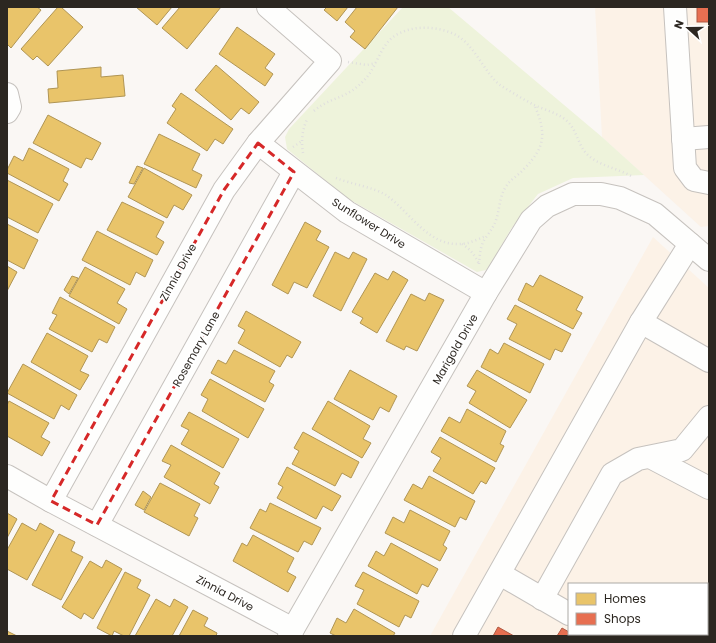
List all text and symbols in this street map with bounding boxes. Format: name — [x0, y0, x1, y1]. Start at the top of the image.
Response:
north arrow — [668, 8, 708, 48]
text: N — [670, 18, 688, 31]
street label: Sunflower Drive — [329, 194, 409, 252]
street label: Zinnia Drive — [156, 240, 200, 304]
street label: Rosemary Lane — [169, 308, 224, 390]
street label: Marigold Drive — [428, 311, 482, 387]
street label: Zinnia Drive — [193, 571, 257, 615]
legend — [568, 583, 708, 635]
text: Homes — [604, 590, 646, 607]
text: Shops — [604, 610, 641, 627]

